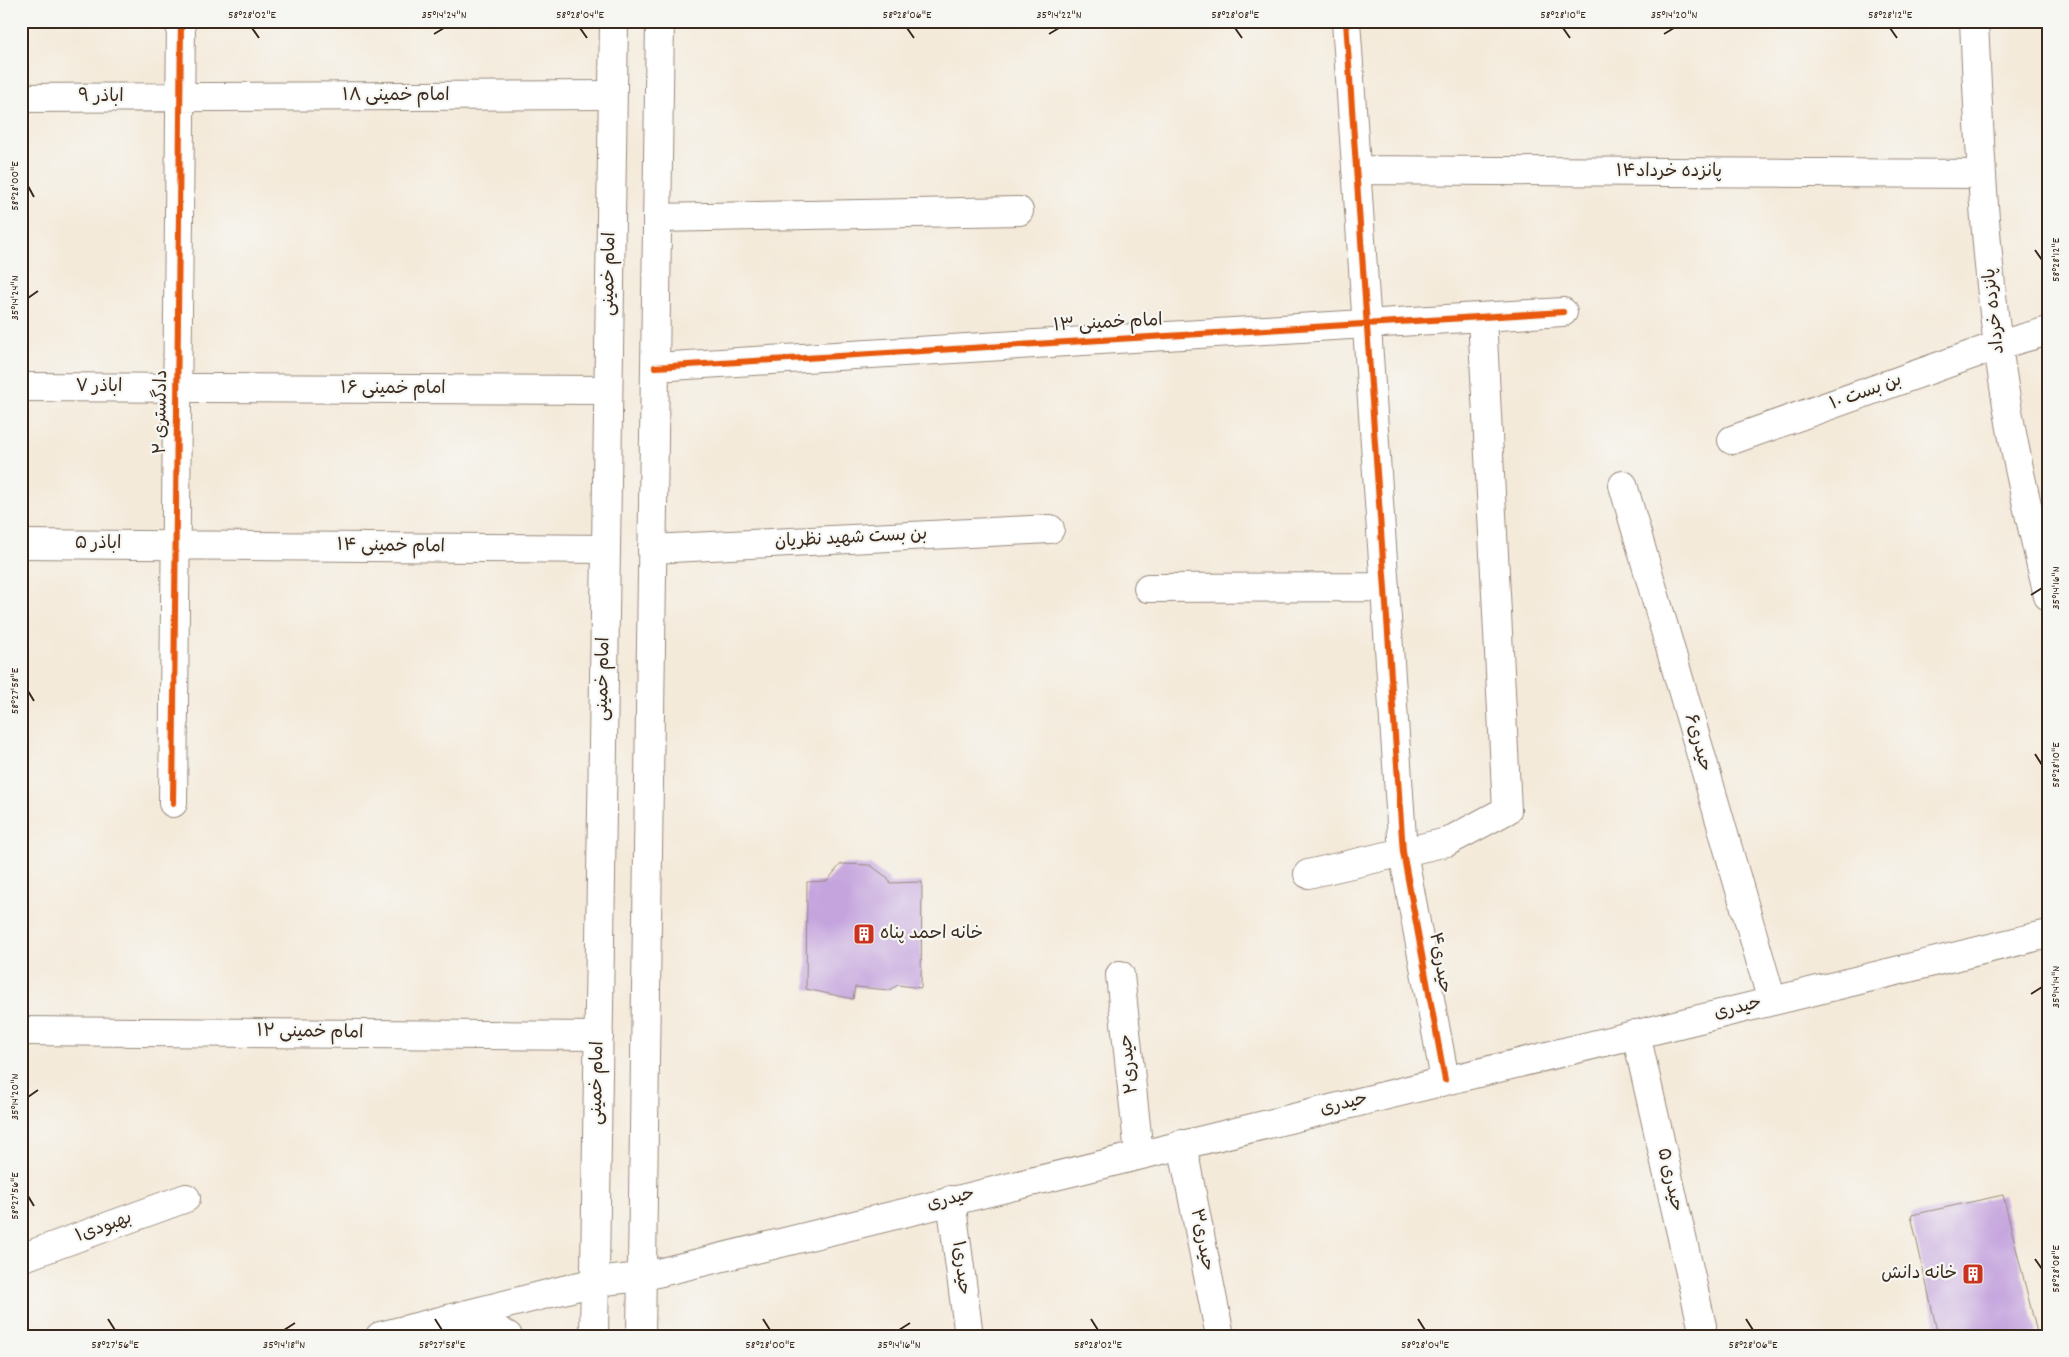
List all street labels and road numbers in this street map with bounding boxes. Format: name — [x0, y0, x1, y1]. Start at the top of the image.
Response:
street label: امام خمینی ۱۸ — [342, 84, 450, 109]
street label: اباذر ۹ — [78, 85, 124, 110]
street label: پانزده خرداد۱۴ — [1616, 160, 1722, 185]
street label: امام خمینی — [597, 232, 623, 316]
street label: پانزده خرداد — [1978, 267, 2012, 355]
street label: امام خمینی ۱۳ — [1053, 309, 1163, 339]
street label: بن بست ۱۰ — [1827, 368, 1905, 418]
street label: دادگستری ۲ — [149, 369, 175, 455]
street label: اباذر ۷ — [76, 375, 122, 400]
street label: امام خمینی ۱۶ — [340, 377, 446, 402]
street label: بن بست شهید نظریان — [774, 523, 928, 555]
street label: اباذر ۵ — [75, 532, 121, 557]
street label: امام خمینی ۱۴ — [337, 534, 445, 560]
street label: امام خمینی — [591, 637, 617, 721]
street label: حیدری۶ — [1677, 711, 1717, 775]
street label: حیدری۴ — [1421, 931, 1457, 995]
street label: حیدری — [1712, 991, 1764, 1027]
street label: امام خمینی ۱۲ — [256, 1020, 364, 1046]
street label: حیدری۲ — [1114, 1033, 1146, 1095]
street label: امام خمینی — [585, 1041, 611, 1125]
street label: حیدری — [1318, 1087, 1370, 1123]
street label: حیدری ۵ — [1650, 1146, 1688, 1214]
street label: حیدری — [925, 1182, 977, 1218]
street label: بهبودی۱ — [72, 1206, 136, 1250]
street label: حیدری۳ — [1183, 1207, 1219, 1273]
street label: حیدری۱ — [944, 1239, 976, 1297]

